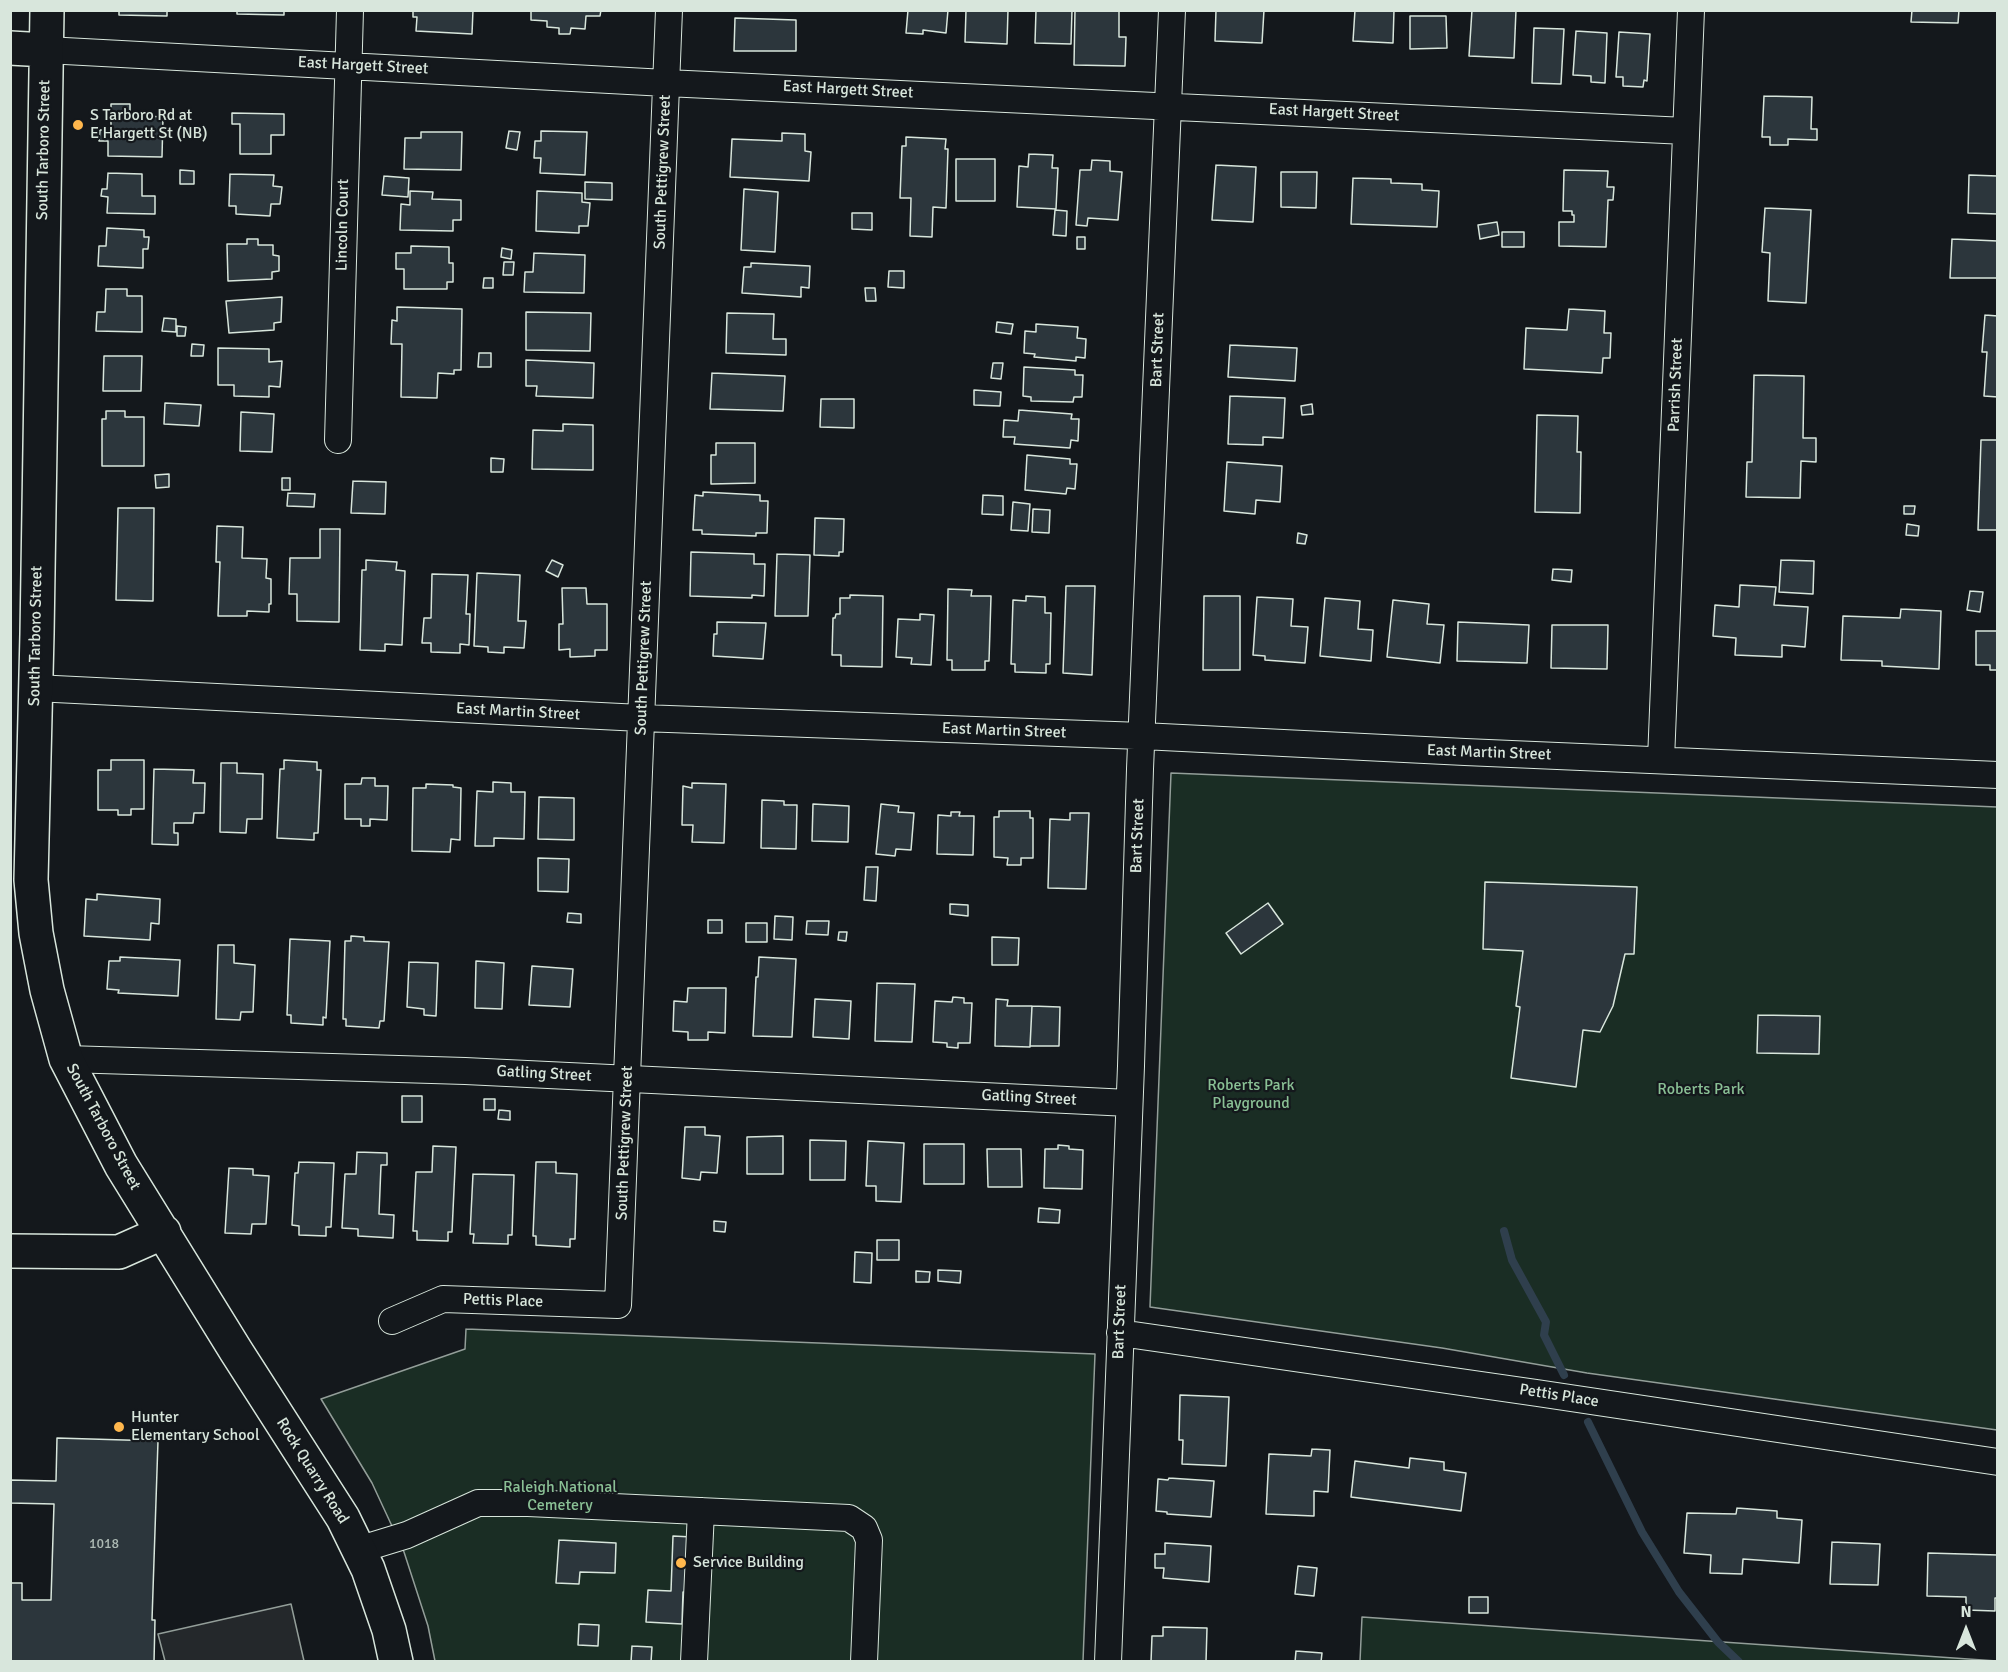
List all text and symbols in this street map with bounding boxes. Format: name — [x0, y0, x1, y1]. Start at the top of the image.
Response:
street label: East Hargett Street — [297, 53, 429, 79]
street label: East Hargett Street — [782, 77, 914, 103]
street label: South Tarboro Street — [33, 80, 55, 220]
street label: South Pettigrew Street — [651, 94, 675, 250]
street label: East Hargett Street — [1268, 100, 1400, 126]
place label: S Tarboro Rd at E Hargett St (NB) — [90, 106, 208, 144]
marker: S Tarboro Rd at E Hargett St (NB) — [71, 118, 85, 132]
street label: Lincoln Court — [333, 179, 353, 271]
street label: Bart Street — [1147, 312, 1169, 388]
street label: Parrish Street — [1665, 338, 1687, 432]
street label: South Tarboro Street — [25, 566, 47, 706]
street label: South Pettigrew Street — [632, 580, 656, 736]
street label: East Martin Street — [455, 699, 581, 725]
street label: East Martin Street — [941, 719, 1067, 743]
street label: East Martin Street — [1426, 741, 1552, 765]
street label: Bart Street — [1127, 798, 1149, 874]
street label: South Tarboro Street — [62, 1061, 144, 1193]
street label: Gatling Street — [496, 1062, 592, 1086]
street label: South Pettigrew Street — [613, 1065, 637, 1221]
park label: Roberts Park Playground — [1207, 1076, 1295, 1114]
park label: Roberts Park — [1657, 1080, 1745, 1100]
street label: Gatling Street — [981, 1086, 1077, 1110]
street label: Bart Street — [1109, 1284, 1131, 1360]
street label: Pettis Place — [463, 1290, 543, 1312]
street label: Pettis Place — [1518, 1380, 1600, 1412]
place label: Hunter Elementary School — [131, 1408, 260, 1446]
street label: Rock Quarry Road — [272, 1414, 352, 1528]
marker: Hunter Elementary School — [112, 1420, 126, 1434]
park label: Raleigh National Cemetery — [503, 1478, 617, 1516]
house number: 1018 — [89, 1536, 119, 1552]
place label: Service Building — [693, 1553, 804, 1573]
marker: Service Building — [674, 1556, 688, 1570]
north arrow — [1936, 1600, 1996, 1660]
text: N — [1960, 1602, 1972, 1622]

